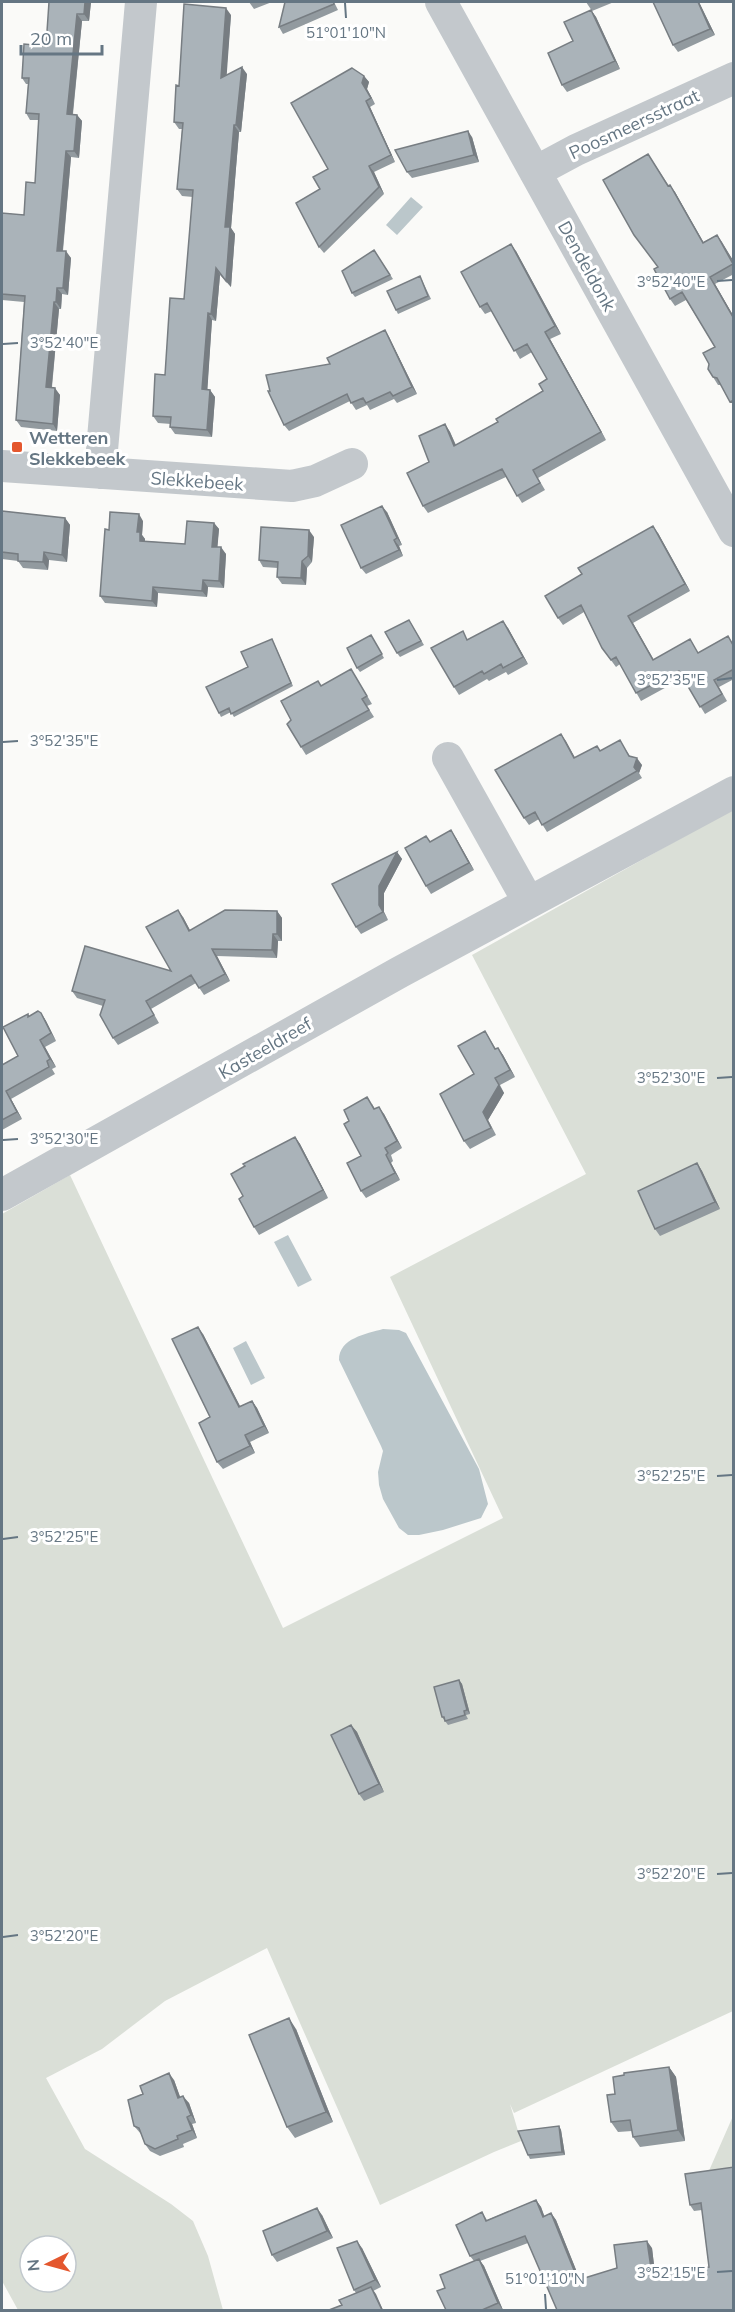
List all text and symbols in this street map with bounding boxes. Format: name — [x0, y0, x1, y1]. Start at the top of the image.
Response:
scale bar — [21, 18, 102, 56]
text: 51°01'10"N — [306, 23, 386, 42]
text: 20 m — [30, 27, 72, 50]
street label: Poosmeersstraat — [565, 84, 703, 164]
street label: Dendeldonk — [553, 217, 622, 316]
text: 3°52'40"E — [637, 272, 705, 291]
text: 3°52'40"E — [30, 333, 98, 352]
place label: Wetteren Slekkebeek — [29, 426, 127, 470]
marker: Wetteren Slekkebeek — [10, 440, 24, 454]
street label: Slekkebeek — [150, 466, 245, 496]
text: 3°52'35"E — [637, 670, 705, 689]
text: 3°52'35"E — [30, 731, 98, 750]
street label: Kasteeldreef — [214, 1012, 317, 1084]
text: 3°52'30"E — [637, 1068, 705, 1087]
text: 3°52'30"E — [30, 1129, 98, 1148]
text: 3°52'25"E — [637, 1466, 705, 1485]
text: 3°52'25"E — [30, 1527, 98, 1546]
text: 3°52'20"E — [637, 1864, 705, 1883]
text: 3°52'20"E — [30, 1926, 98, 1945]
north arrow — [18, 2234, 78, 2294]
text: N — [23, 2258, 44, 2272]
text: 3°52'15"E — [637, 2263, 705, 2282]
text: 51°01'10"N — [505, 2269, 585, 2288]

